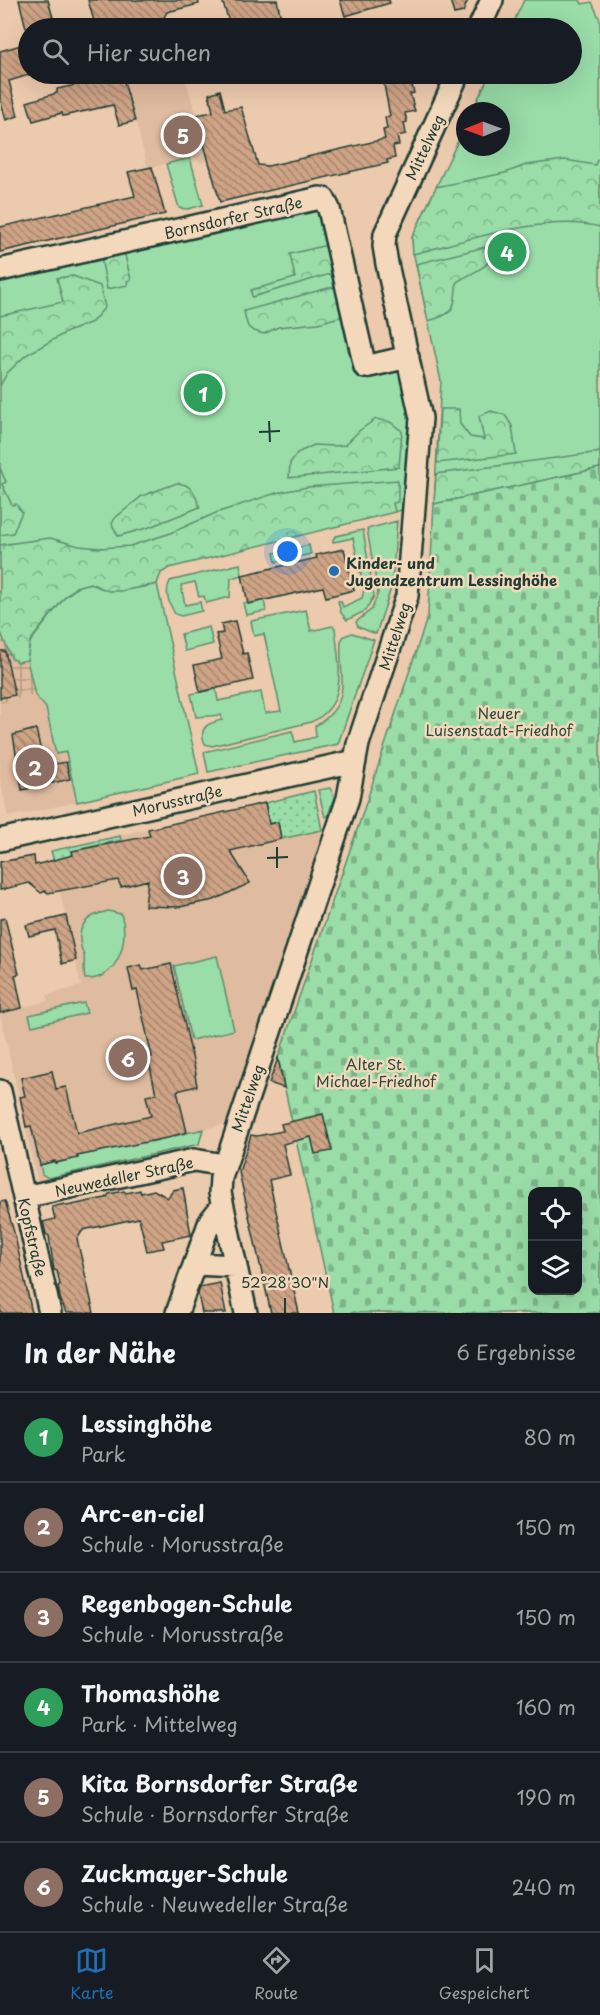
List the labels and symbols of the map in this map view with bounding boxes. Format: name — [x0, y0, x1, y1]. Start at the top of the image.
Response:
north arrow — [456, 102, 510, 156]
street label: Mittelweg — [399, 110, 449, 184]
pin: 5 — [164, 112, 202, 158]
street label: Bornsdorfer Straße — [162, 190, 304, 244]
pin: 4 — [488, 230, 526, 274]
pin: 1 — [184, 370, 222, 416]
your location — [273, 537, 302, 566]
place label: Kinder- und Jugendzentrum Lessinghöhe — [346, 551, 557, 591]
marker: Kinder- und Jugendzentrum Lessinghöhe — [327, 564, 341, 578]
street label: Mittelweg — [372, 599, 416, 673]
park label: Neuer Luisenstadt-Friedhof — [425, 701, 574, 741]
pin: 2 — [15, 744, 54, 789]
street label: Morusstraße — [130, 778, 224, 822]
pin: 3 — [164, 854, 202, 898]
pin: 6 — [108, 1036, 148, 1080]
park label: Alter St. Michael-Friedhof — [316, 1052, 437, 1092]
street label: Mittelweg — [225, 1061, 269, 1135]
street label: Neuwedeller Straße — [53, 1150, 195, 1202]
street label: Kopfstraße — [13, 1195, 53, 1279]
text: 52°28'30"N — [241, 1270, 329, 1293]

